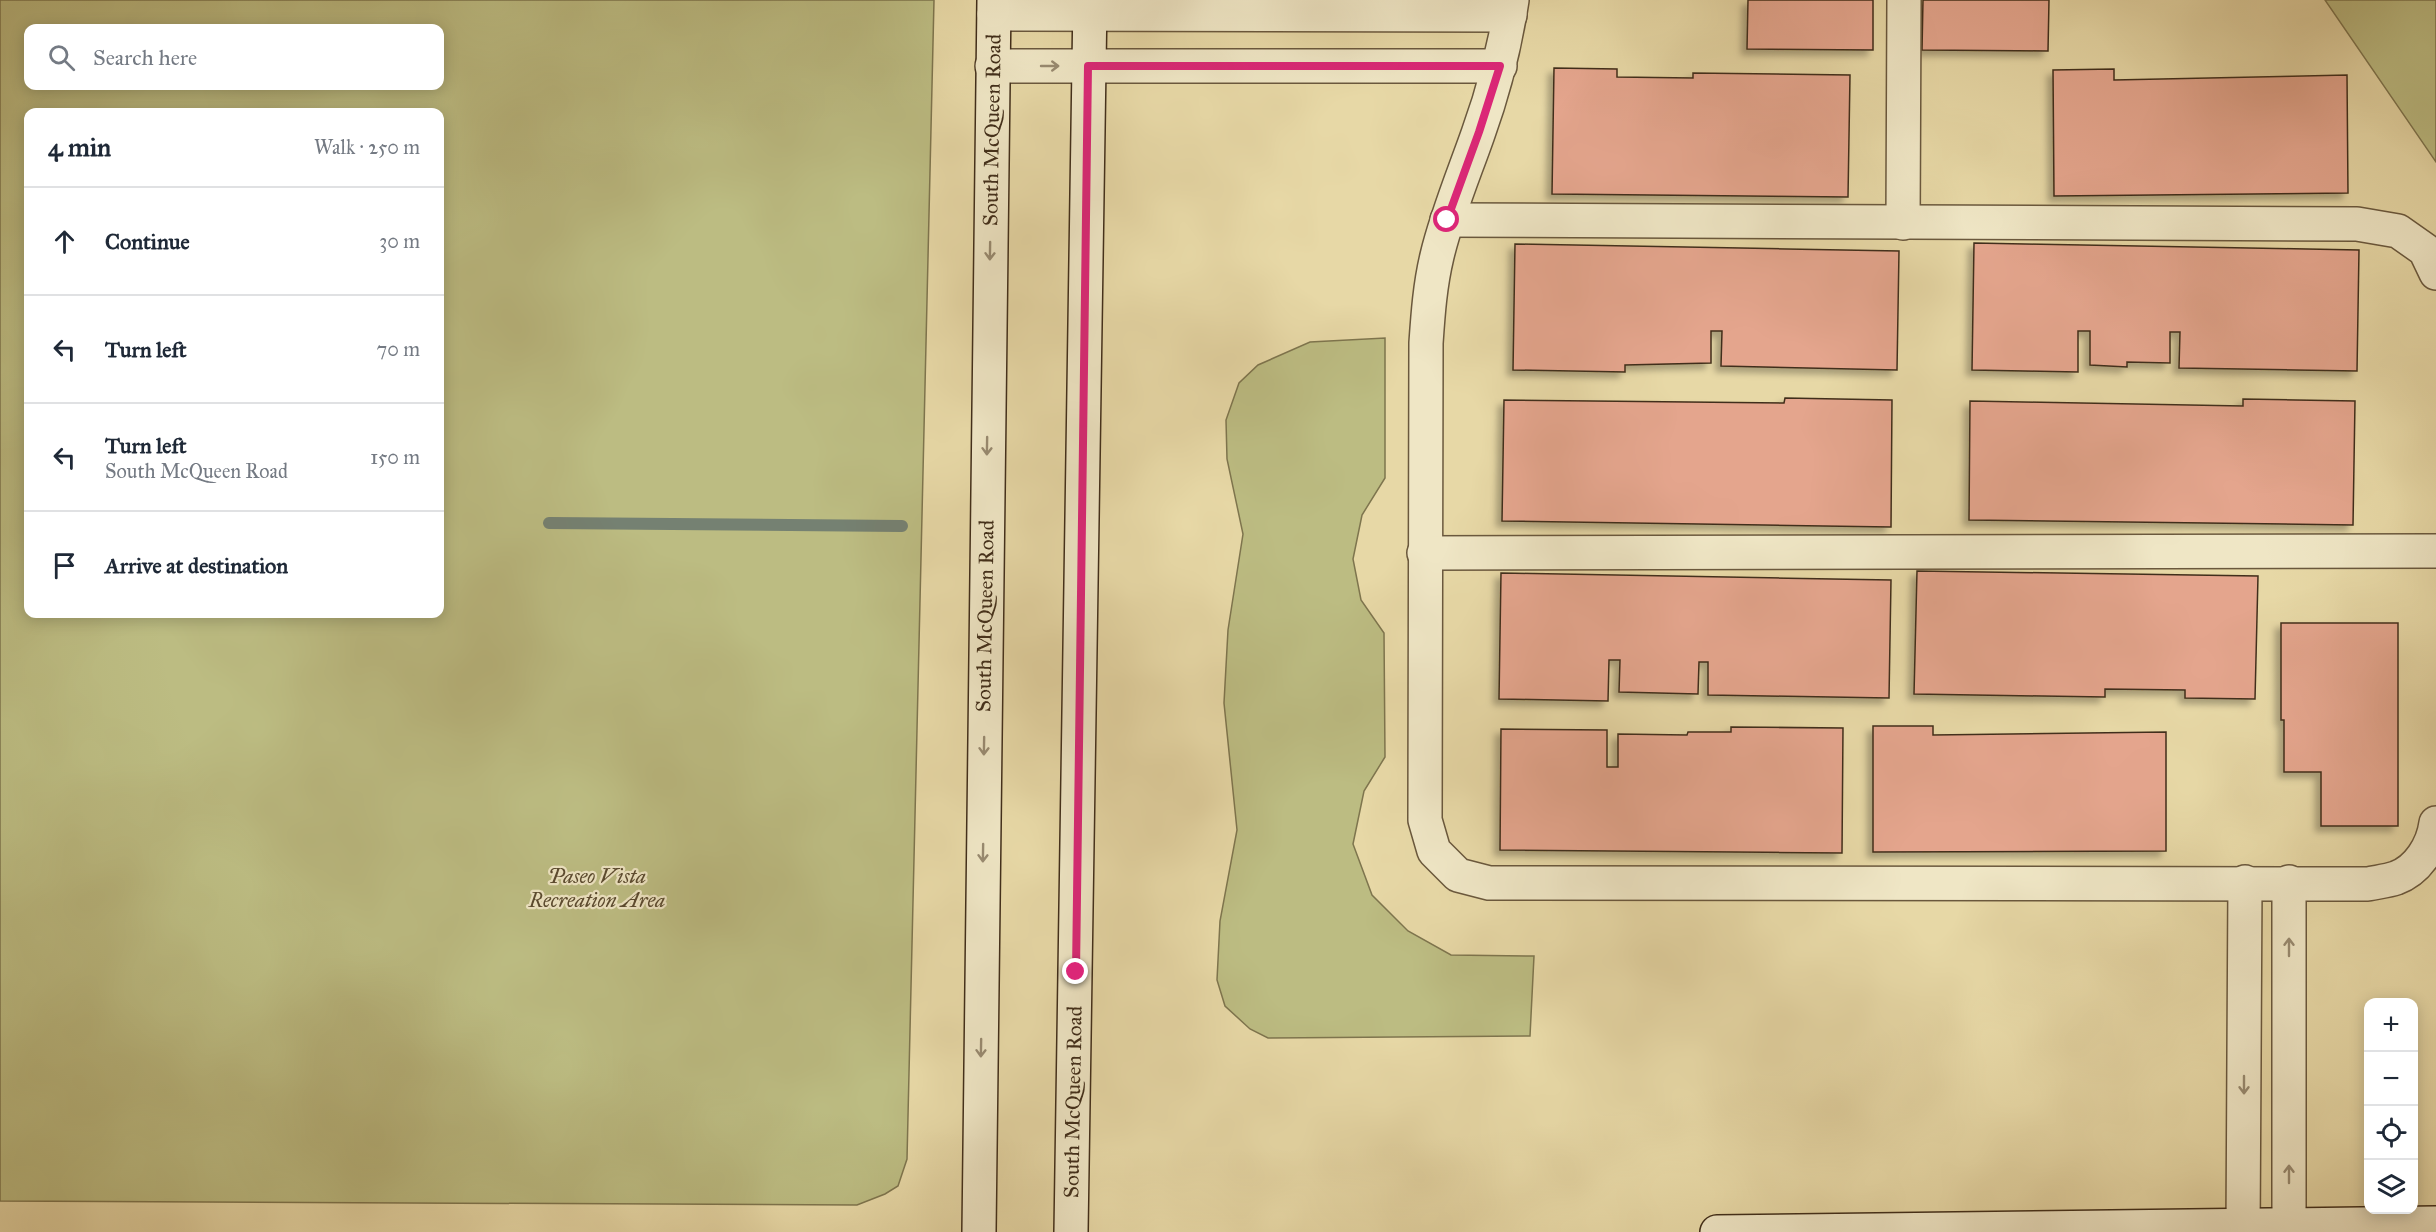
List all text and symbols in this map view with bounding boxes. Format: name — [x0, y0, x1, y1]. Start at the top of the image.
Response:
search box — [24, 24, 444, 90]
street label: South McQueen Road — [977, 33, 1007, 226]
icon: search — [45, 41, 78, 74]
text: Search here — [93, 44, 197, 71]
one-way arrow — [1040, 60, 1060, 72]
text: 4 min — [48, 131, 111, 163]
text: Walk · 250 m — [314, 135, 420, 159]
route start — [1433, 206, 1459, 232]
icon: ahead — [48, 225, 81, 258]
text: Continue — [105, 228, 190, 255]
text: 30 m — [379, 229, 420, 253]
one-way arrow — [984, 240, 996, 260]
icon: left — [48, 333, 81, 366]
text: Turn left — [105, 336, 187, 363]
text: 70 m — [377, 337, 420, 361]
text: Turn left — [105, 432, 187, 459]
one-way arrow — [981, 435, 993, 455]
icon: left — [48, 441, 81, 474]
text: 150 m — [370, 445, 420, 469]
text: South McQueen Road — [105, 459, 288, 483]
street label: South McQueen Road — [970, 519, 1000, 712]
icon: arrive — [48, 549, 81, 582]
text: Arrive at destination — [105, 552, 288, 579]
one-way arrow — [978, 735, 990, 755]
one-way arrow — [977, 843, 988, 863]
park label: Paseo Vista Recreation Area — [528, 863, 665, 913]
one-way arrow — [2283, 937, 2295, 957]
route end — [1062, 958, 1088, 984]
map controls — [2364, 998, 2418, 1214]
button: + — [2364, 998, 2418, 1052]
street label: South McQueen Road — [1058, 1005, 1088, 1198]
one-way arrow — [975, 1038, 987, 1058]
button: − — [2364, 1052, 2418, 1106]
one-way arrow — [2238, 1074, 2250, 1094]
button: locate — [2364, 1106, 2418, 1160]
button: layers — [2364, 1160, 2418, 1214]
one-way arrow — [2283, 1164, 2295, 1184]

